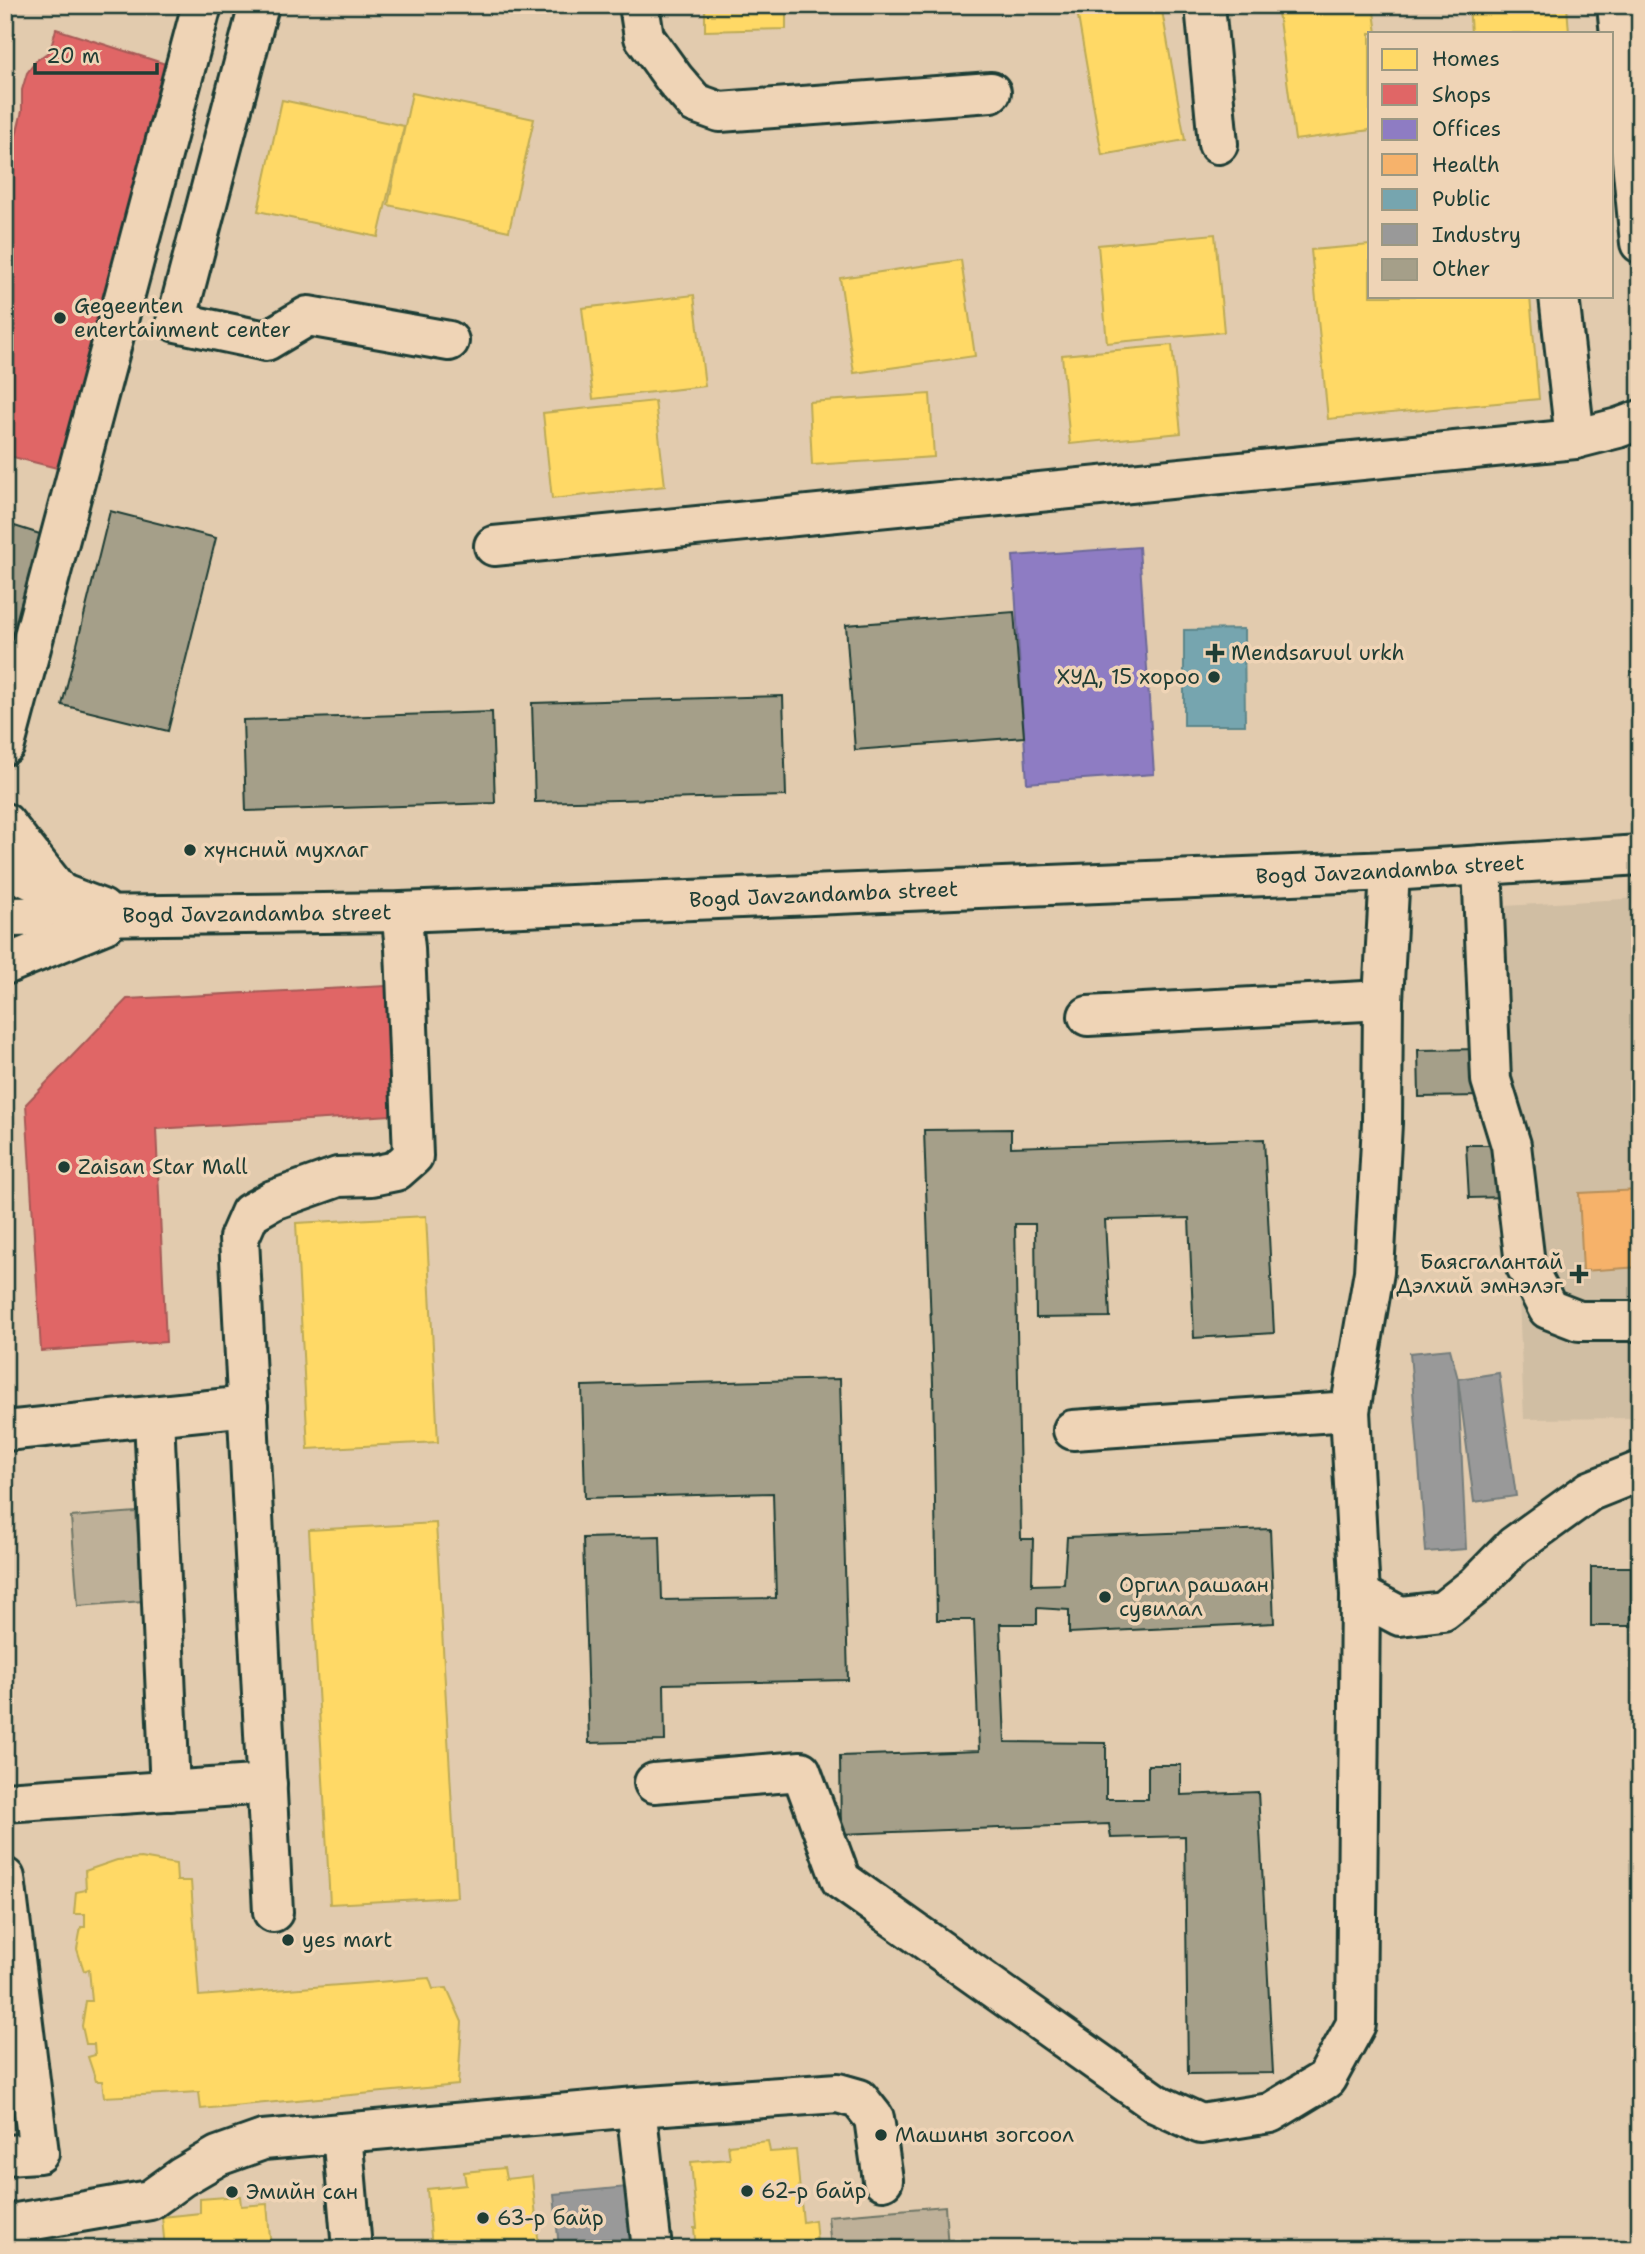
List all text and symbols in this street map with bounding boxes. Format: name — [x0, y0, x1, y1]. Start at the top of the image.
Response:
scale bar — [35, 32, 158, 76]
legend — [1368, 32, 1614, 298]
text: 20 m — [46, 42, 100, 70]
text: Homes — [1432, 45, 1500, 73]
text: Shops — [1432, 81, 1491, 109]
text: Offices — [1432, 115, 1501, 143]
text: Health — [1432, 151, 1500, 179]
text: Public — [1432, 185, 1491, 213]
text: Industry — [1432, 221, 1521, 249]
text: Other — [1432, 255, 1490, 283]
place label: Gegeenten entertainment center — [74, 292, 291, 344]
marker: Gegeenten entertainment center — [52, 310, 68, 326]
place label: Mendsaruul urkh — [1231, 639, 1405, 667]
marker: Mendsaruul urkh — [1205, 643, 1225, 663]
place label: ХУД, 15 хороо — [1057, 663, 1200, 691]
marker: ХУД, 15 хороо — [1206, 669, 1222, 685]
place label: хүнсний мухлаг — [204, 836, 369, 864]
marker: хүнсний мухлаг — [182, 842, 198, 858]
street label: Bogd Javzandamba street — [1255, 848, 1525, 891]
street label: Bogd Javzandamba street — [689, 875, 959, 914]
street label: Bogd Javzandamba street — [122, 898, 392, 930]
place label: Zaisan Star Mall — [78, 1153, 248, 1181]
marker: Zaisan Star Mall — [56, 1159, 72, 1175]
place label: Баясгалантай Дэлхий эмнэлэг — [1396, 1248, 1564, 1300]
marker: Баясгалантай Дэлхий эмнэлэг — [1569, 1264, 1589, 1284]
place label: Оргил рашаан сувилал — [1119, 1571, 1269, 1623]
marker: Оргил рашаан сувилал — [1097, 1589, 1113, 1605]
place label: yes mart — [302, 1926, 392, 1954]
marker: yes mart — [280, 1932, 296, 1948]
place label: Машины зогсоол — [895, 2121, 1074, 2149]
marker: Машины зогсоол — [873, 2127, 889, 2143]
place label: 62-р байр — [761, 2177, 867, 2205]
place label: Эмийн сан — [246, 2178, 358, 2206]
marker: 62-р байр — [739, 2183, 755, 2199]
marker: Эмийн сан — [224, 2184, 240, 2200]
place label: 63-р байр — [497, 2204, 604, 2232]
marker: 63-р байр — [475, 2210, 491, 2226]

